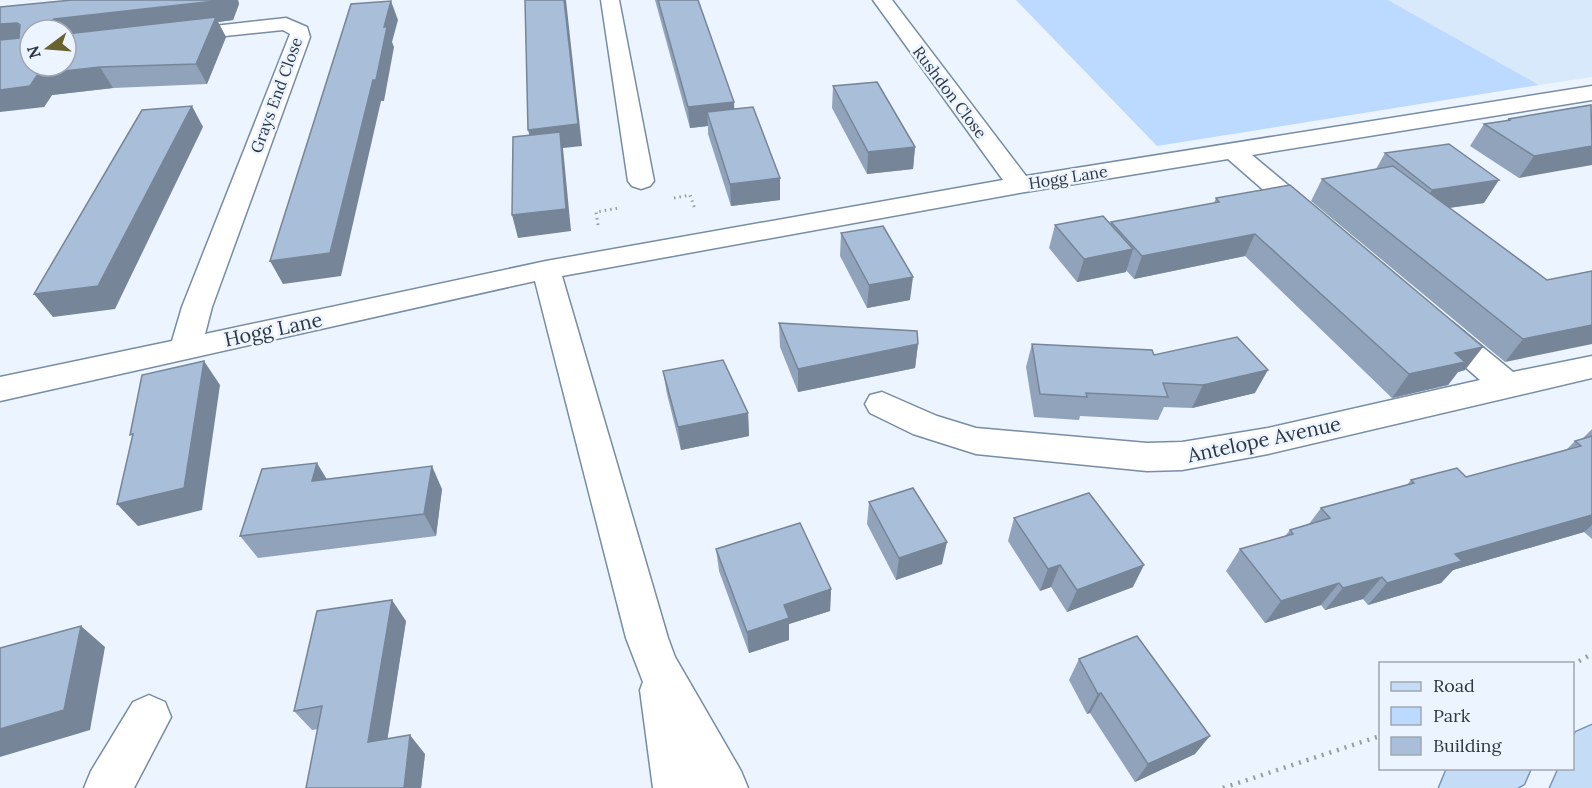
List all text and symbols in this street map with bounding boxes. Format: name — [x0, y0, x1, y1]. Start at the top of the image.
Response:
north arrow — [18, 18, 78, 78]
street label: Grays End Close — [246, 34, 306, 156]
street label: Rushdon Close — [909, 42, 991, 142]
text: N — [22, 43, 45, 61]
street label: Hogg Lane — [1027, 161, 1109, 193]
street label: Hogg Lane — [222, 306, 324, 352]
street label: Antelope Avenue — [1184, 411, 1343, 468]
legend — [1379, 662, 1574, 770]
text: Road — [1433, 674, 1475, 697]
text: Park — [1433, 704, 1471, 727]
text: Building — [1433, 734, 1503, 757]

